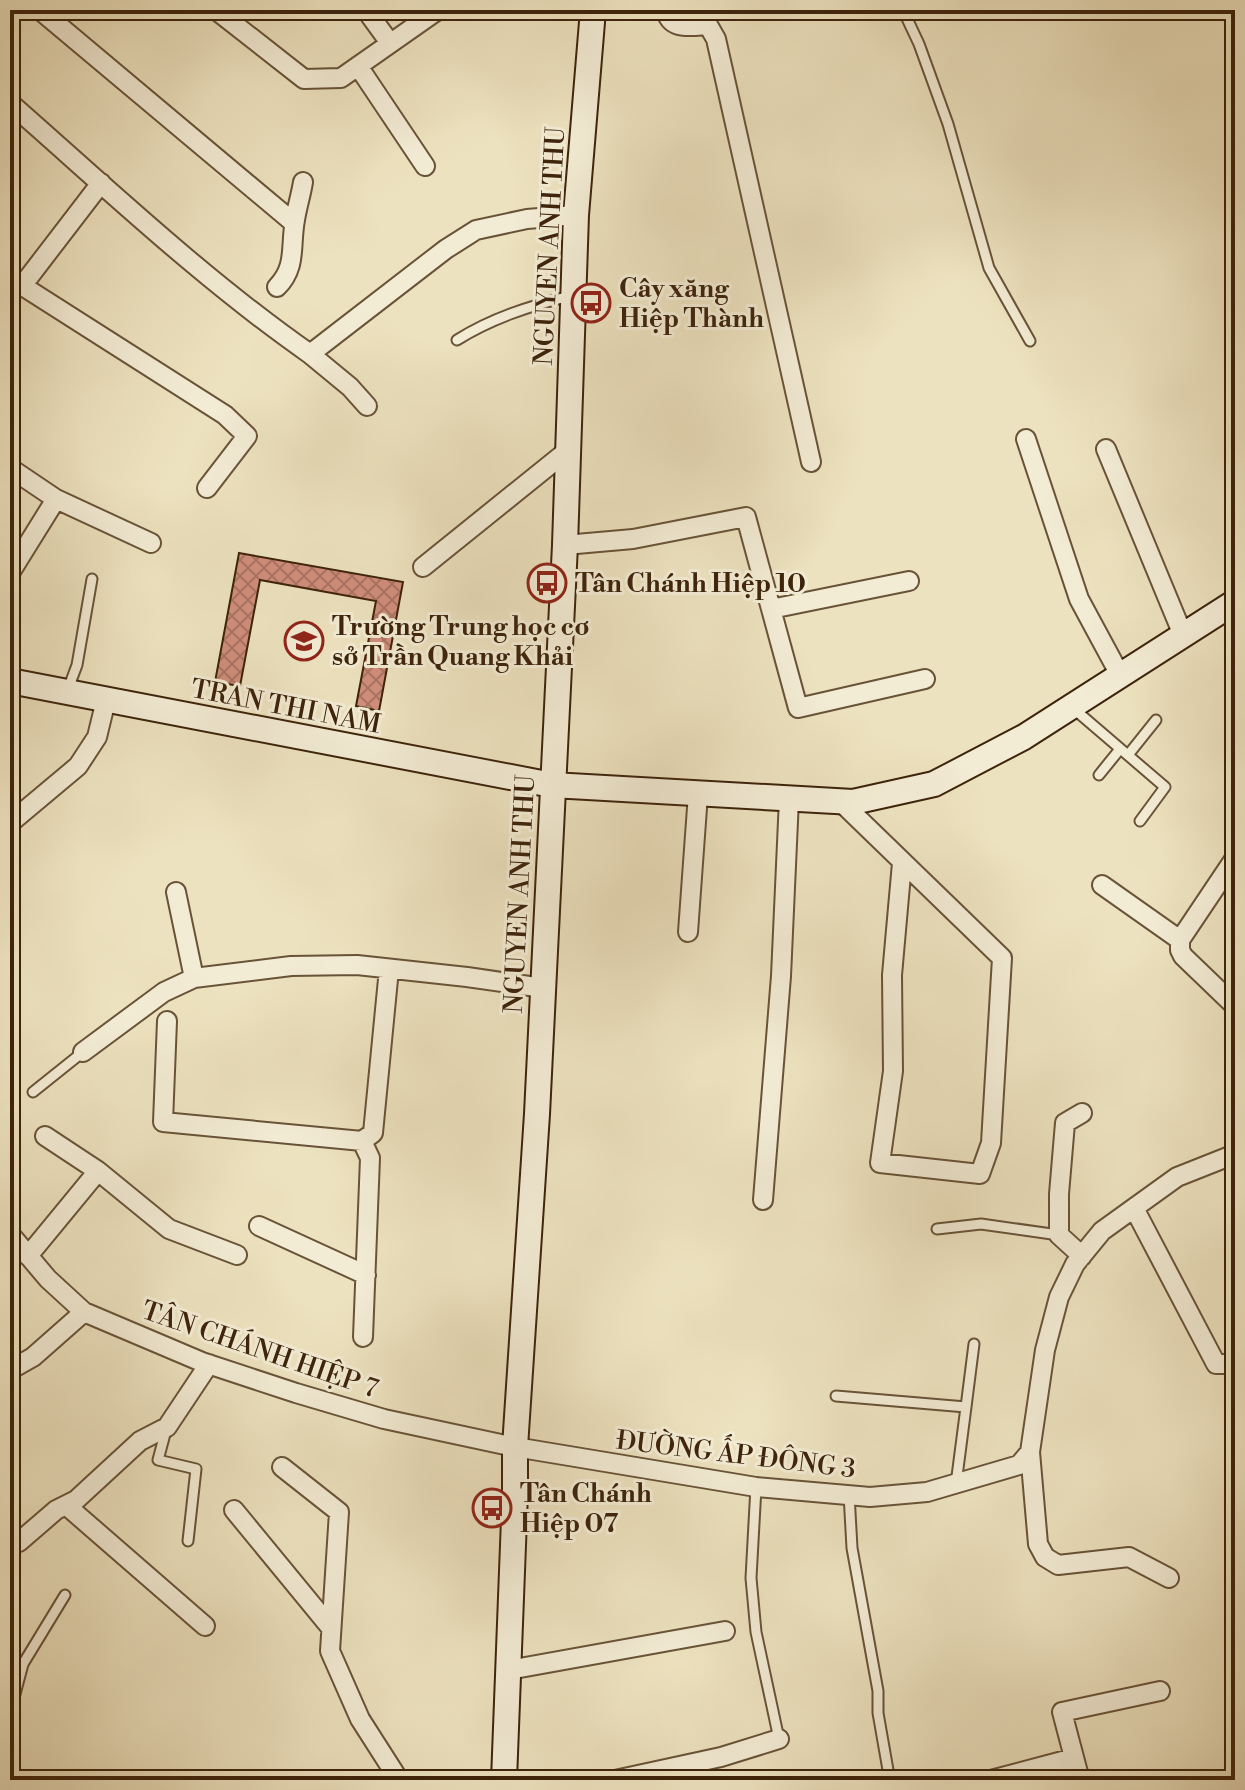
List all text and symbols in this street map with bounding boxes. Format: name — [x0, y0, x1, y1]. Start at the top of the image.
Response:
street label: NGUYEN ANH THU — [528, 126, 572, 366]
place label: Cây xăng Hiệp Thành — [619, 273, 764, 335]
bus stop icon: Cây xăng Hiệp Thành — [570, 282, 612, 324]
bus stop icon: Tân Chánh Hiệp 10 — [526, 562, 568, 604]
place label: Tân Chánh Hiệp 10 — [575, 568, 806, 600]
place label: Trường Trung học cơ sở Trần Quang Khải — [332, 611, 589, 673]
school or university icon: Trường Trung học cơ sở Trần Quang Khải — [283, 620, 325, 662]
street label: TRAN THI NAM — [188, 673, 384, 741]
street label: NGUYEN ANH THU — [498, 774, 542, 1014]
street label: TÂN CHÁNH HIỆP 7 — [137, 1293, 383, 1405]
street label: ĐƯỜNG ẤP ĐÔNG 3 — [614, 1419, 858, 1486]
place label: Tân Chánh Hiệp 07 — [520, 1478, 652, 1540]
bus stop icon: Tân Chánh Hiệp 07 — [471, 1487, 513, 1529]

